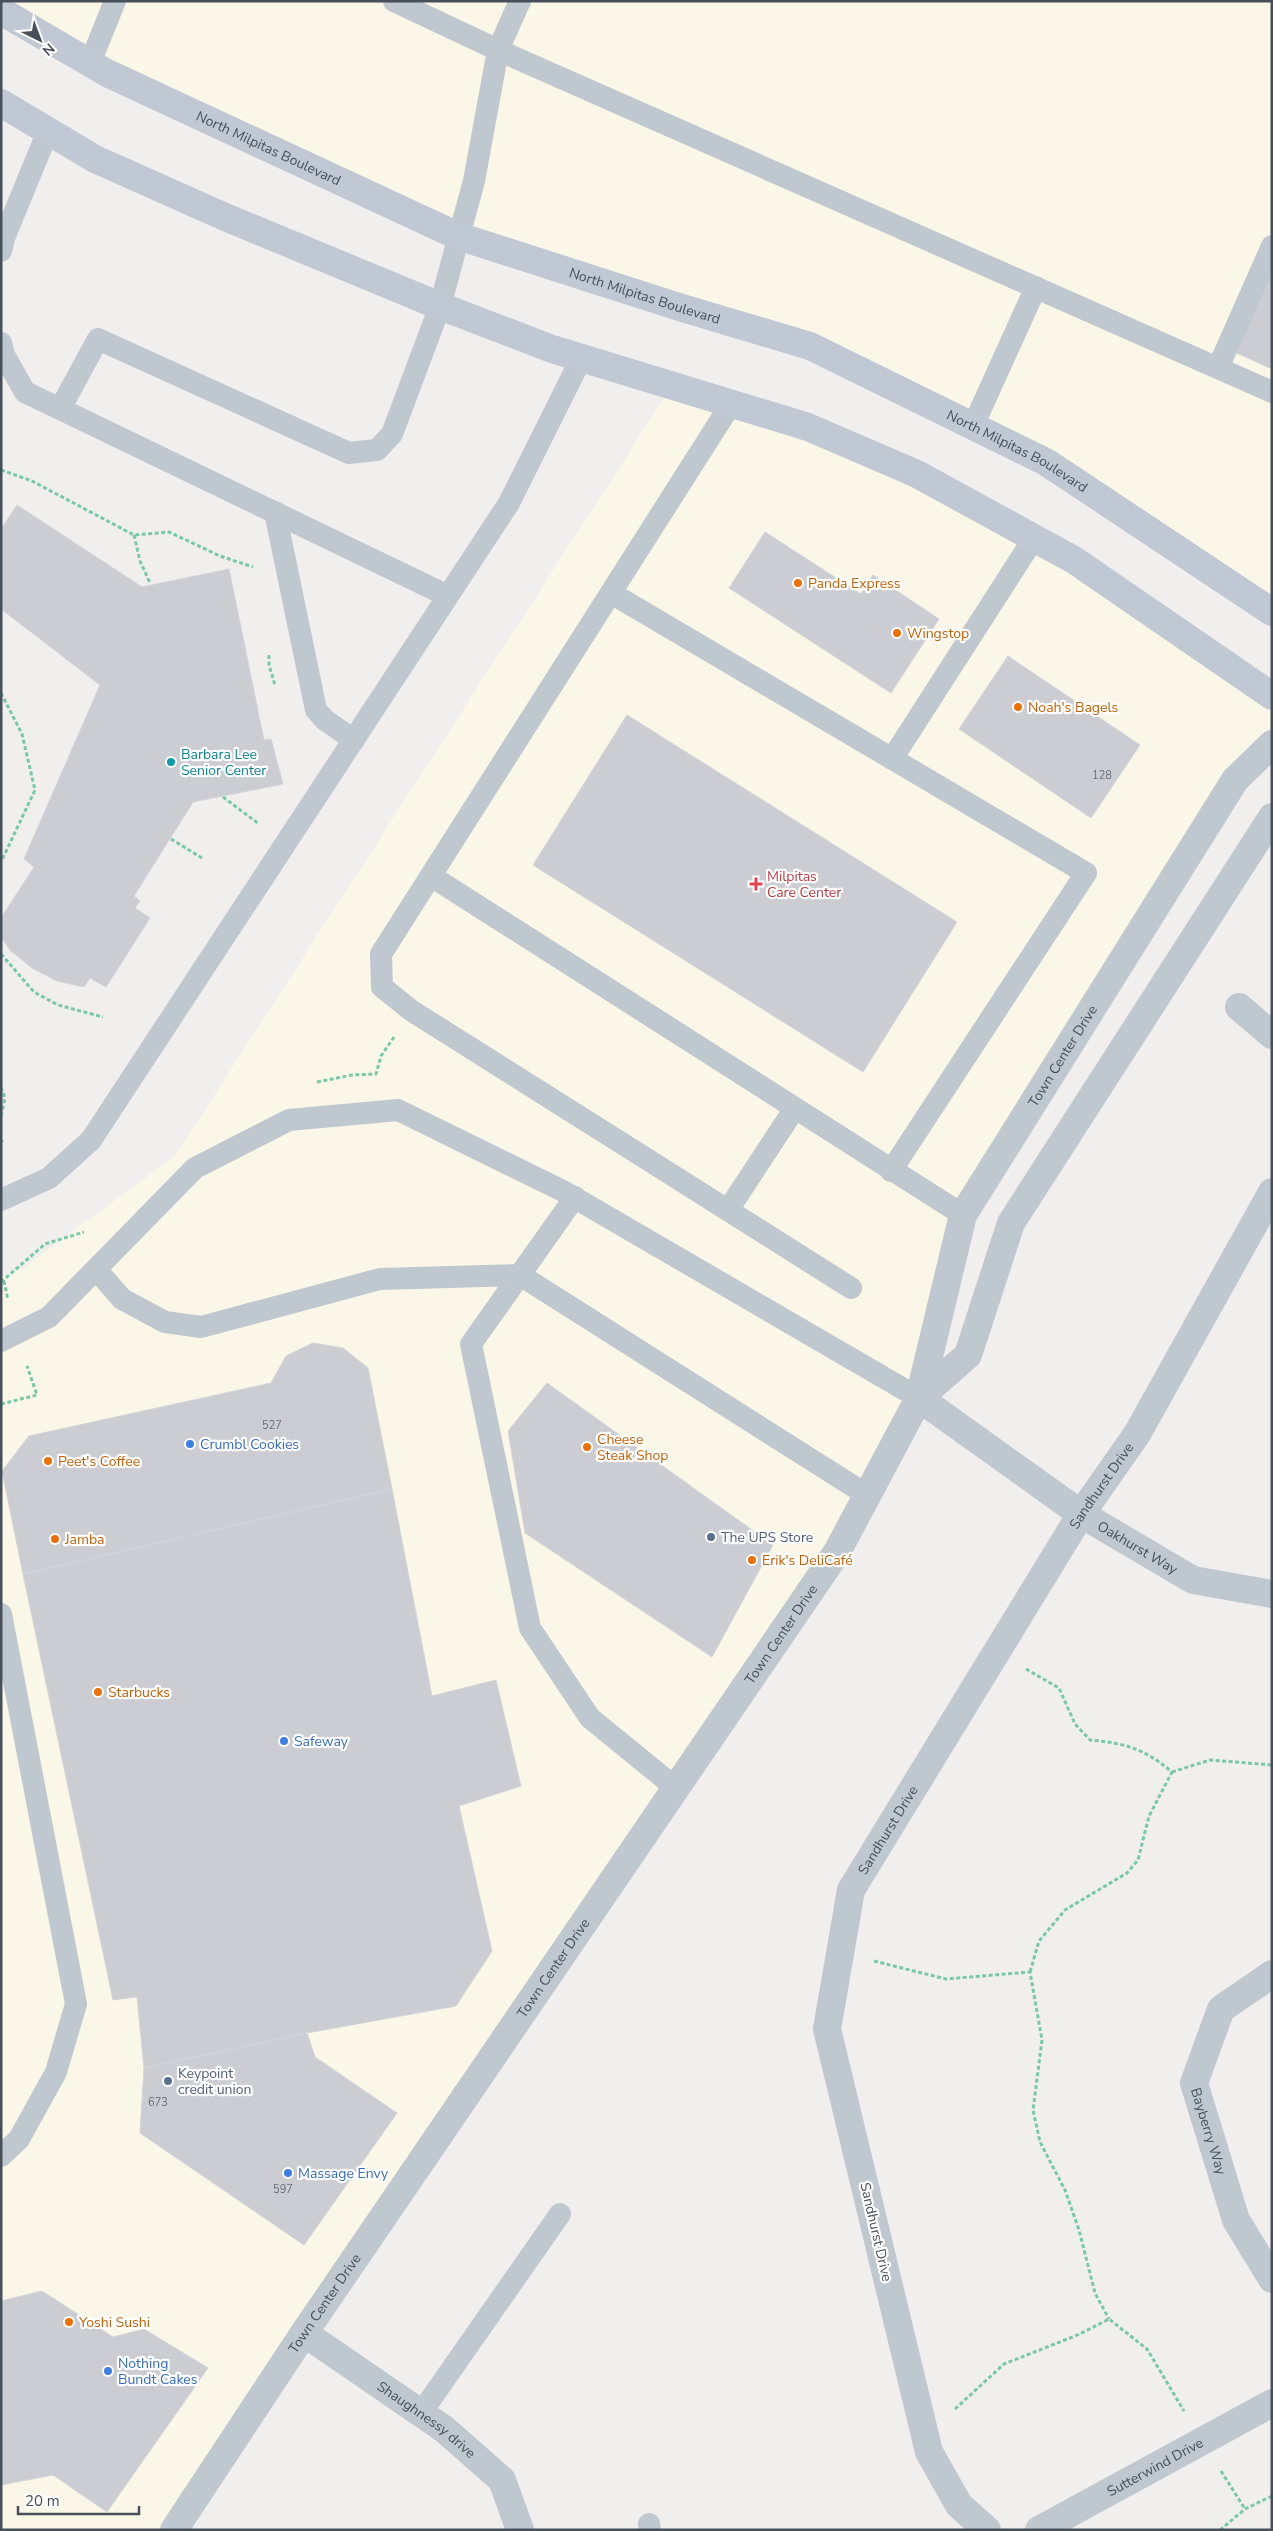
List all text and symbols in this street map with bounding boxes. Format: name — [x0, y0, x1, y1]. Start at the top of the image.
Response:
north arrow — [15, 15, 65, 65]
text: N — [38, 39, 59, 60]
street label: North Milpitas Boulevard — [193, 106, 344, 190]
street label: North Milpitas Boulevard — [567, 263, 723, 328]
street label: North Milpitas Boulevard — [944, 405, 1091, 497]
place label: Panda Express — [808, 574, 901, 593]
marker: Panda Express — [792, 577, 804, 589]
place label: Wingstop — [907, 624, 969, 643]
marker: Wingstop — [891, 627, 903, 639]
place label: Noah's Bagels — [1028, 698, 1119, 717]
marker: Noah's Bagels — [1012, 701, 1024, 713]
place label: Barbara Lee Senior Center — [181, 745, 266, 780]
marker: Barbara Lee Senior Center — [165, 756, 177, 768]
house number: 128 — [1092, 768, 1112, 783]
place label: Milpitas Care Center — [767, 867, 841, 902]
marker: Milpitas Care Center — [749, 877, 763, 891]
street label: Town Center Drive — [1024, 1001, 1102, 1110]
house number: 527 — [262, 1418, 282, 1433]
place label: Cheese Steak Shop — [597, 1430, 668, 1465]
place label: Crumbl Cookies — [200, 1435, 299, 1454]
marker: Crumbl Cookies — [184, 1438, 196, 1450]
street label: Sandhurst Drive — [1065, 1439, 1138, 1533]
marker: Cheese Steak Shop — [581, 1441, 593, 1453]
place label: Peet's Coffee — [58, 1452, 140, 1471]
marker: Peet's Coffee — [42, 1455, 54, 1467]
street label: Oakhurst Way — [1094, 1516, 1182, 1579]
place label: The UPS Store — [721, 1528, 813, 1547]
place label: Jamba — [64, 1530, 105, 1549]
marker: The UPS Store — [705, 1531, 717, 1543]
marker: Jamba — [49, 1533, 61, 1545]
place label: Erik's DeliCafé — [762, 1551, 853, 1570]
marker: Erik's DeliCafé — [746, 1554, 758, 1566]
street label: Town Center Drive — [740, 1581, 822, 1688]
place label: Starbucks — [108, 1683, 170, 1702]
marker: Starbucks — [92, 1686, 104, 1698]
place label: Safeway — [294, 1732, 349, 1751]
marker: Safeway — [278, 1735, 290, 1747]
street label: Sandhurst Drive — [853, 1782, 922, 1878]
street label: Town Center Drive — [512, 1914, 594, 2022]
place label: Keypoint credit union — [178, 2064, 252, 2099]
marker: Keypoint credit union — [162, 2075, 174, 2087]
street label: Bayberry Way — [1186, 2085, 1231, 2178]
house number: 673 — [148, 2095, 168, 2110]
place label: Massage Envy — [298, 2164, 389, 2183]
marker: Massage Envy — [282, 2167, 294, 2179]
street label: Sandhurst Drive — [855, 2181, 897, 2283]
house number: 597 — [273, 2182, 293, 2197]
street label: Town Center Drive — [284, 2250, 365, 2357]
place label: Yoshi Sushi — [78, 2313, 150, 2332]
marker: Yoshi Sushi — [63, 2316, 75, 2328]
place label: Nothing Bundt Cakes — [118, 2354, 198, 2389]
marker: Nothing Bundt Cakes — [102, 2365, 114, 2377]
street label: Shaughnessy drive — [373, 2376, 480, 2462]
street label: Sutterwind Drive — [1103, 2433, 1206, 2501]
scale bar — [18, 2484, 139, 2516]
text: 20 m — [25, 2491, 60, 2511]

